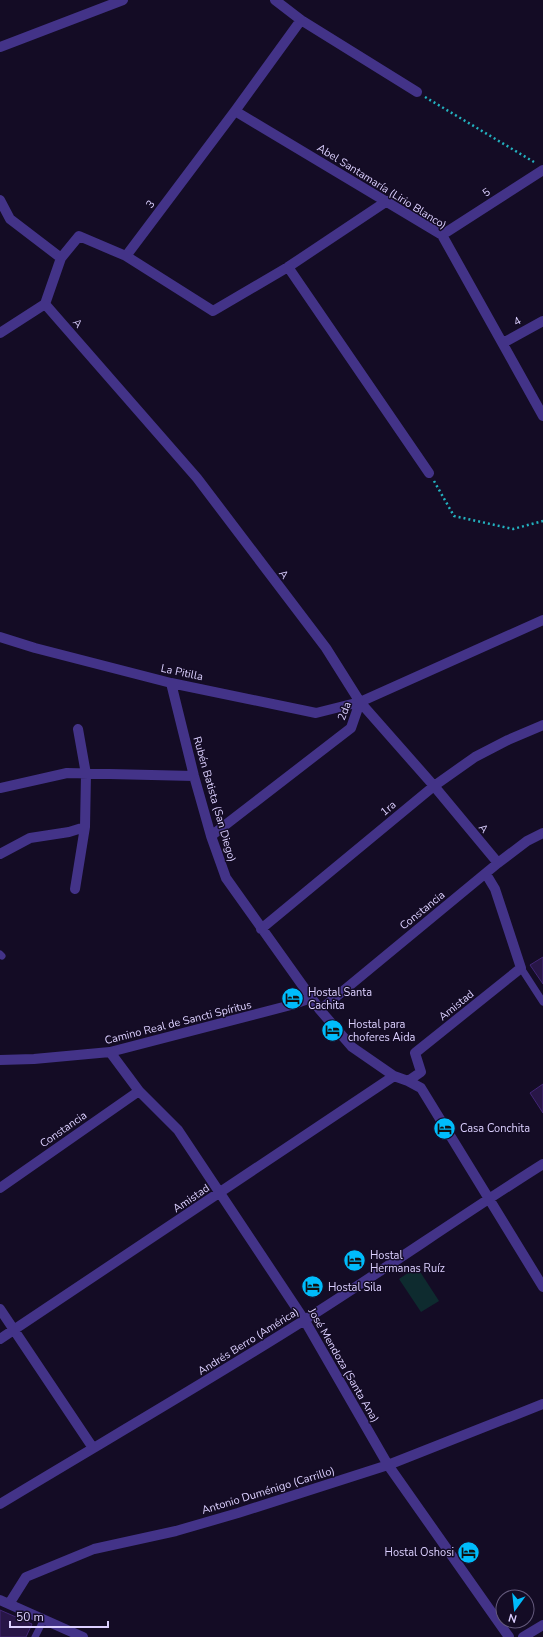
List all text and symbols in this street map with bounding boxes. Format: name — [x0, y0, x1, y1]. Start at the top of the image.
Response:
street label: Abel Santamaría (Lirio Blanco) — [314, 140, 449, 233]
street label: 5 — [479, 184, 493, 201]
street label: 3 — [142, 197, 158, 211]
street label: 4 — [511, 313, 524, 330]
street label: A — [69, 315, 86, 331]
street label: A — [275, 567, 292, 582]
street label: La Pitilla — [159, 661, 205, 684]
street label: 2da — [334, 700, 355, 723]
street label: Rubén Batista (San Diego) — [189, 735, 240, 864]
street label: 1ra — [377, 797, 400, 819]
street label: A — [475, 820, 492, 836]
street label: Constancia — [397, 887, 448, 933]
hotel icon: Hostal Santa Cachita — [279, 985, 305, 1011]
place label: Hostal Santa Cachita — [308, 985, 372, 1013]
street label: Amistad — [436, 987, 477, 1024]
street label: Camino Real de Sancti Spíritus — [103, 997, 253, 1048]
hotel icon: Hostal para choferes Aida — [319, 1017, 345, 1043]
place label: Hostal para choferes Aida — [348, 1017, 416, 1045]
street label: Constancia — [37, 1108, 90, 1151]
hotel icon: Casa Conchita — [431, 1115, 457, 1141]
place label: Casa Conchita — [460, 1121, 530, 1136]
street label: Amistad — [170, 1181, 213, 1216]
hotel icon: Hostal Hermanas Ruíz — [341, 1248, 367, 1274]
place label: Hostal Hermanas Ruíz — [370, 1248, 445, 1276]
hotel icon: Hostal Sila — [300, 1274, 326, 1300]
place label: Hostal Sila — [328, 1280, 382, 1295]
street label: Andrés Berro (América) — [195, 1304, 302, 1379]
street label: José Mendoza (Santa Ana) — [304, 1304, 382, 1425]
street label: Antonio Duménigo (Carrillo) — [200, 1463, 337, 1518]
hotel icon: Hostal Oshosi — [456, 1539, 482, 1565]
place label: Hostal Oshosi — [385, 1545, 454, 1560]
north arrow — [495, 1589, 535, 1629]
scale bar — [10, 1603, 108, 1629]
text: 50 m — [16, 1609, 44, 1625]
text: N — [507, 1610, 518, 1626]

